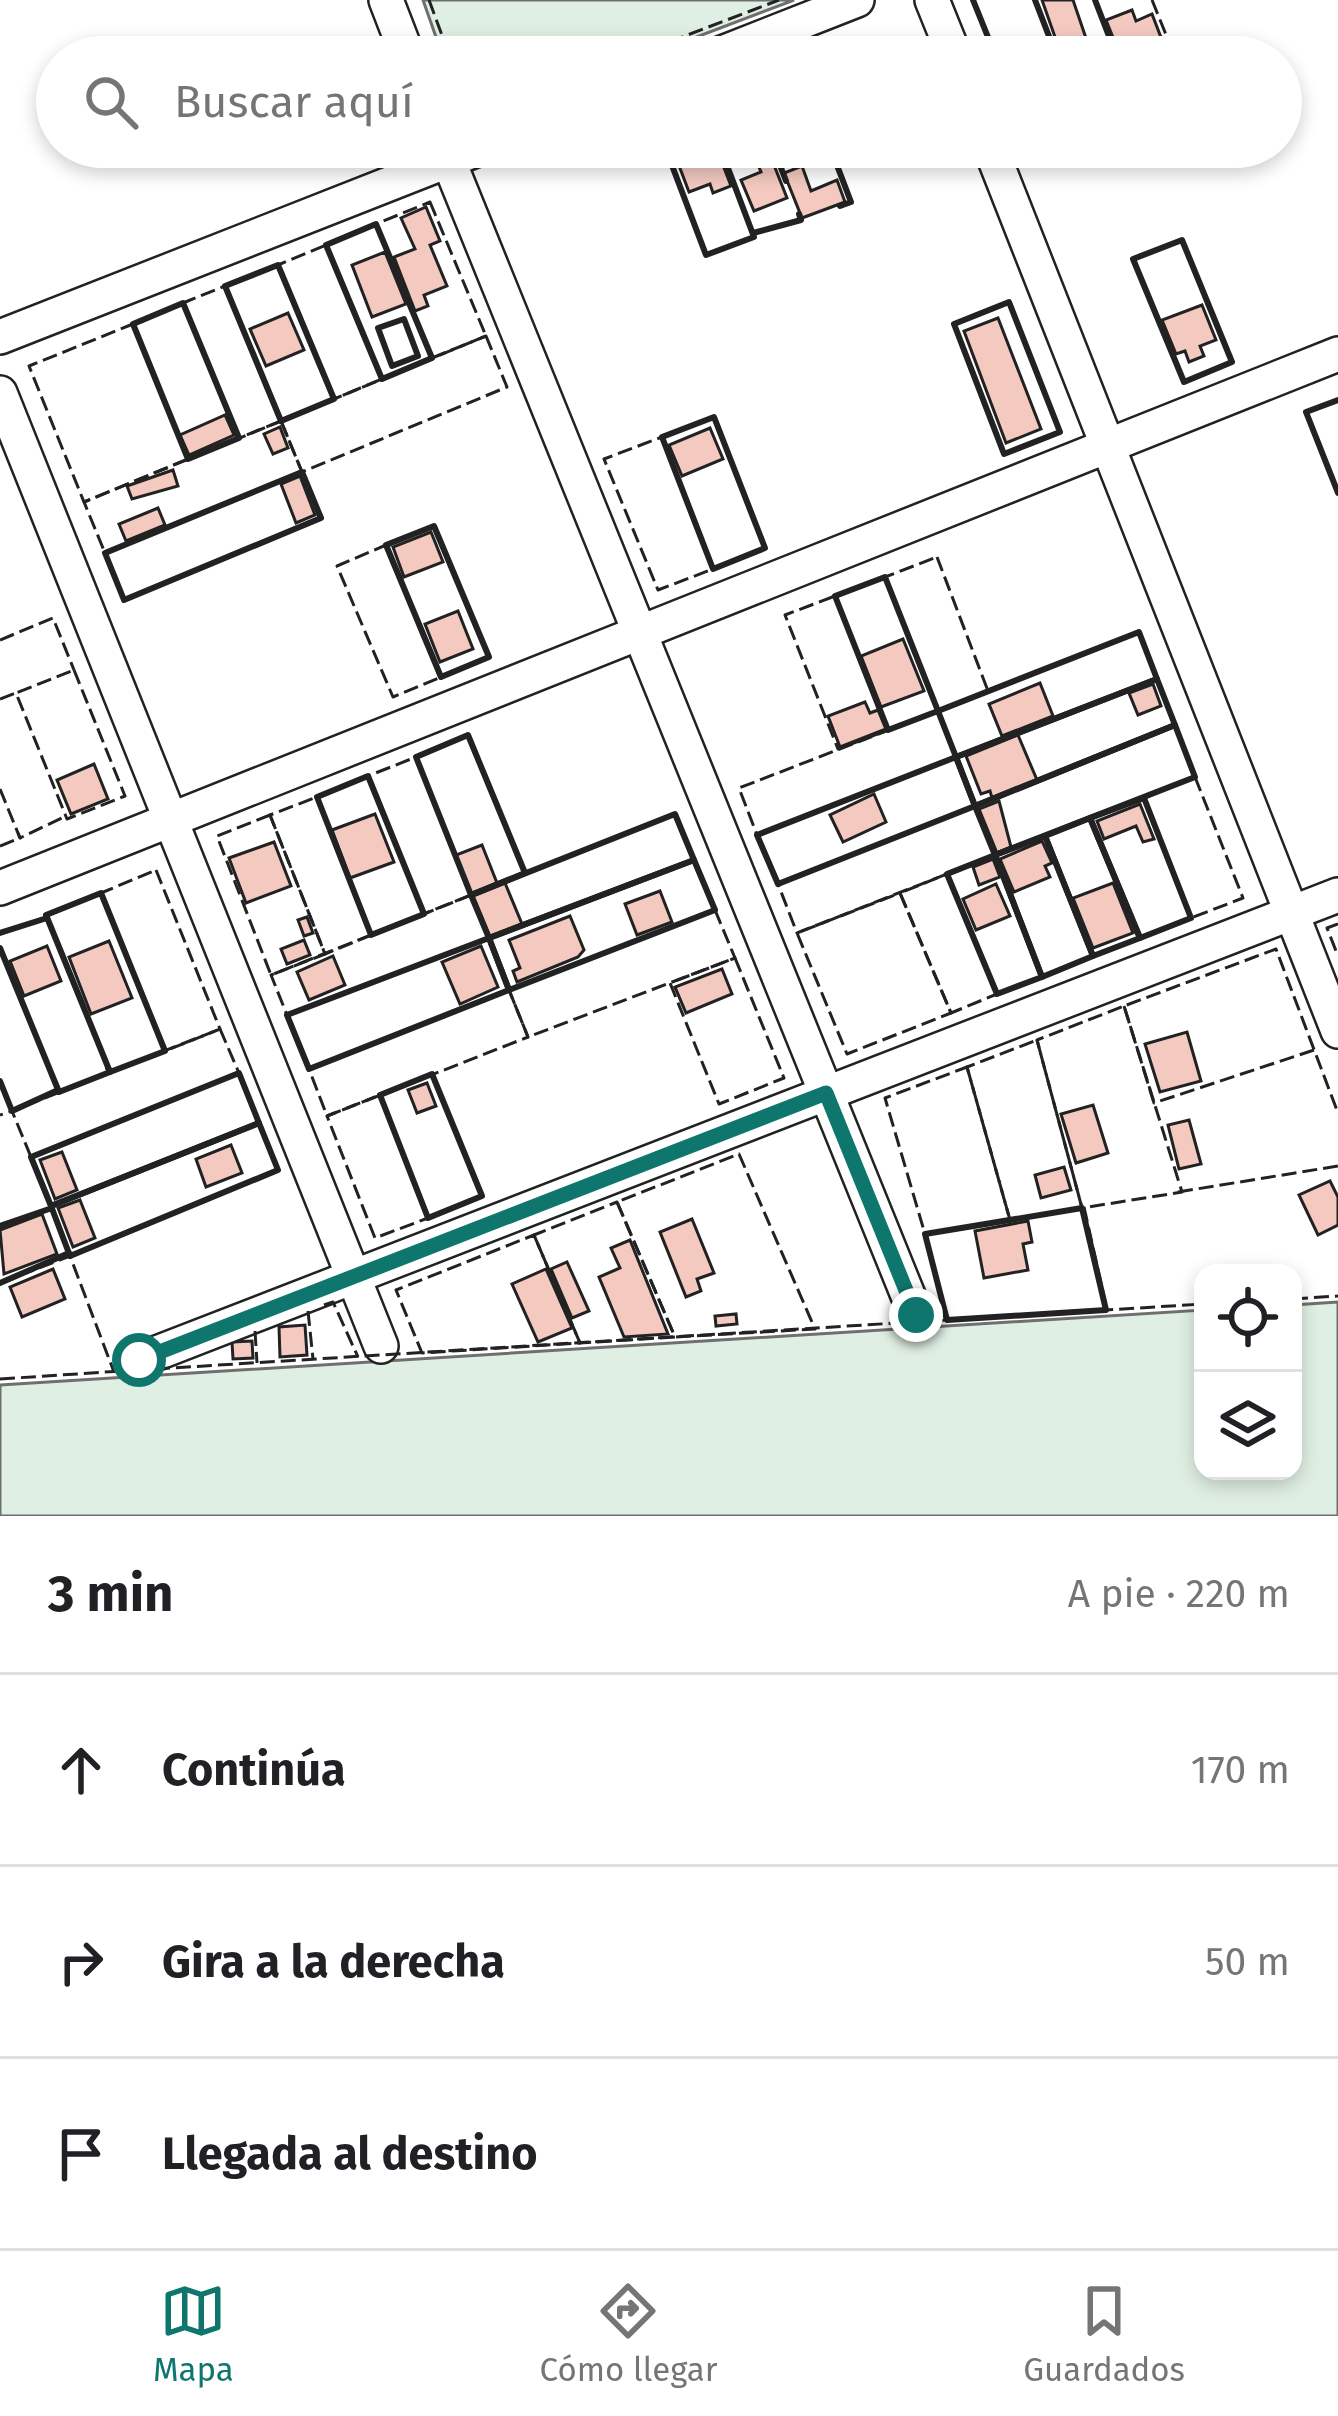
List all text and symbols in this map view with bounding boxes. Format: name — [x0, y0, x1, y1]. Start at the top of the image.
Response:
search box — [36, 36, 1302, 168]
icon: search — [78, 69, 144, 135]
text: Buscar aquí — [174, 75, 414, 129]
map controls — [1194, 1264, 1302, 1480]
button: locate — [1194, 1264, 1302, 1372]
route end — [889, 1288, 943, 1342]
route start — [112, 1333, 166, 1387]
button: layers — [1194, 1372, 1302, 1480]
text: 3 min — [48, 1563, 174, 1625]
text: A pie · 220 m — [1068, 1571, 1290, 1617]
icon: ahead — [48, 1737, 114, 1803]
text: Continúa — [162, 1743, 346, 1797]
text: 170 m — [1191, 1747, 1290, 1793]
icon: right — [48, 1929, 114, 1995]
text: Gira a la derecha — [162, 1935, 505, 1989]
text: 50 m — [1205, 1939, 1290, 1985]
icon: arrive — [48, 2121, 114, 2187]
text: Llegada al destino — [162, 2127, 537, 2181]
tab: Mapa — [153, 2278, 234, 2390]
tab: Cómo llegar — [540, 2278, 717, 2390]
tab: Guardados — [1023, 2278, 1185, 2390]

